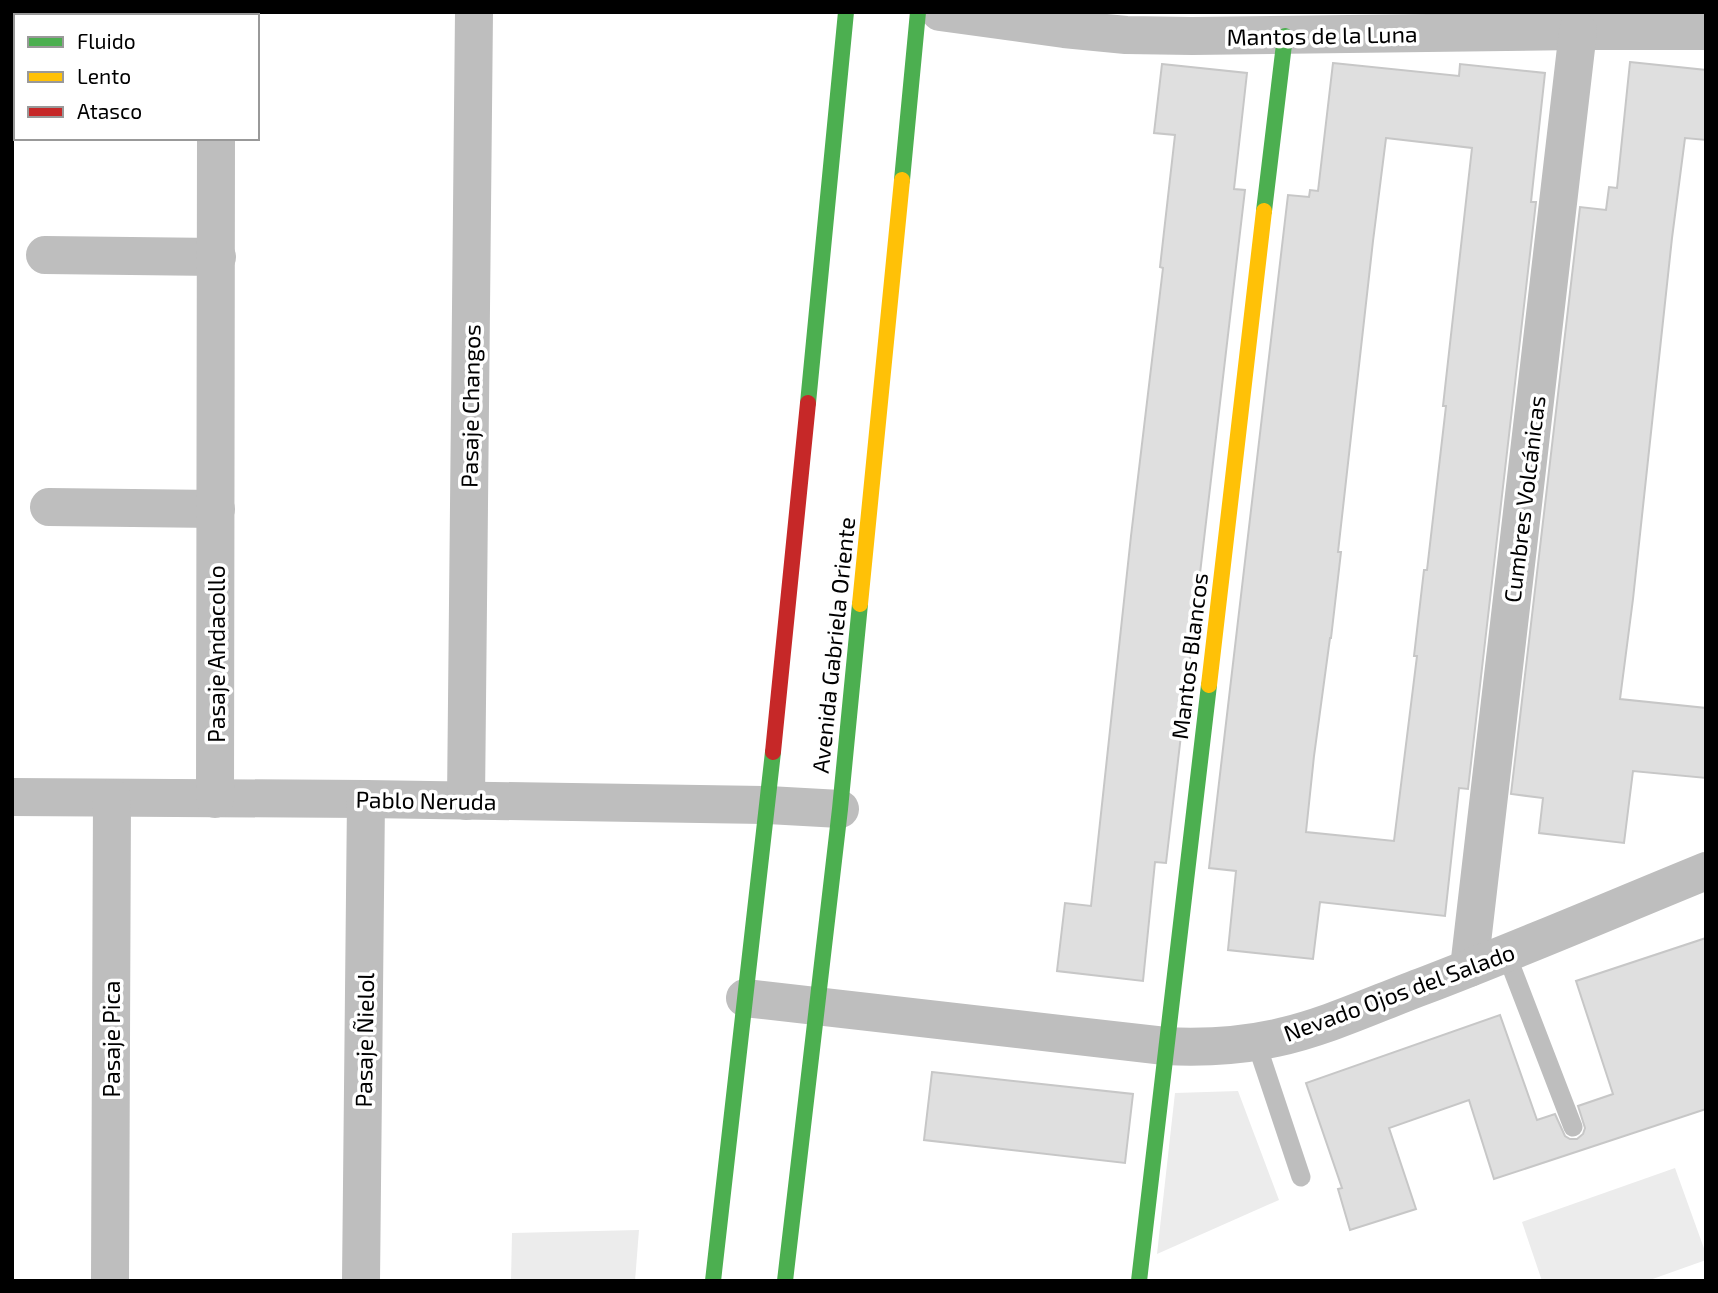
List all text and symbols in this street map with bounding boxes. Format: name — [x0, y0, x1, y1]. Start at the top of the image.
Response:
legend — [14, 14, 259, 140]
street label: Mantos de la Luna — [1226, 19, 1418, 51]
text: Fluido — [77, 28, 136, 53]
text: Lento — [77, 63, 131, 88]
text: Atasco — [77, 98, 142, 123]
street label: Pasaje Changos — [455, 324, 485, 488]
street label: Cumbres Volcánicas — [1497, 394, 1551, 604]
street label: Avenida Gabriela Oriente — [806, 516, 860, 774]
street label: Pasaje Andacollo — [202, 565, 230, 743]
street label: Mantos Blancos — [1165, 571, 1213, 741]
street label: Pablo Neruda — [355, 785, 497, 815]
street label: Nevado Ojos del Salado — [1280, 937, 1518, 1047]
street label: Pasaje Ñielol — [349, 972, 379, 1108]
street label: Pasaje Pica — [97, 981, 125, 1097]

